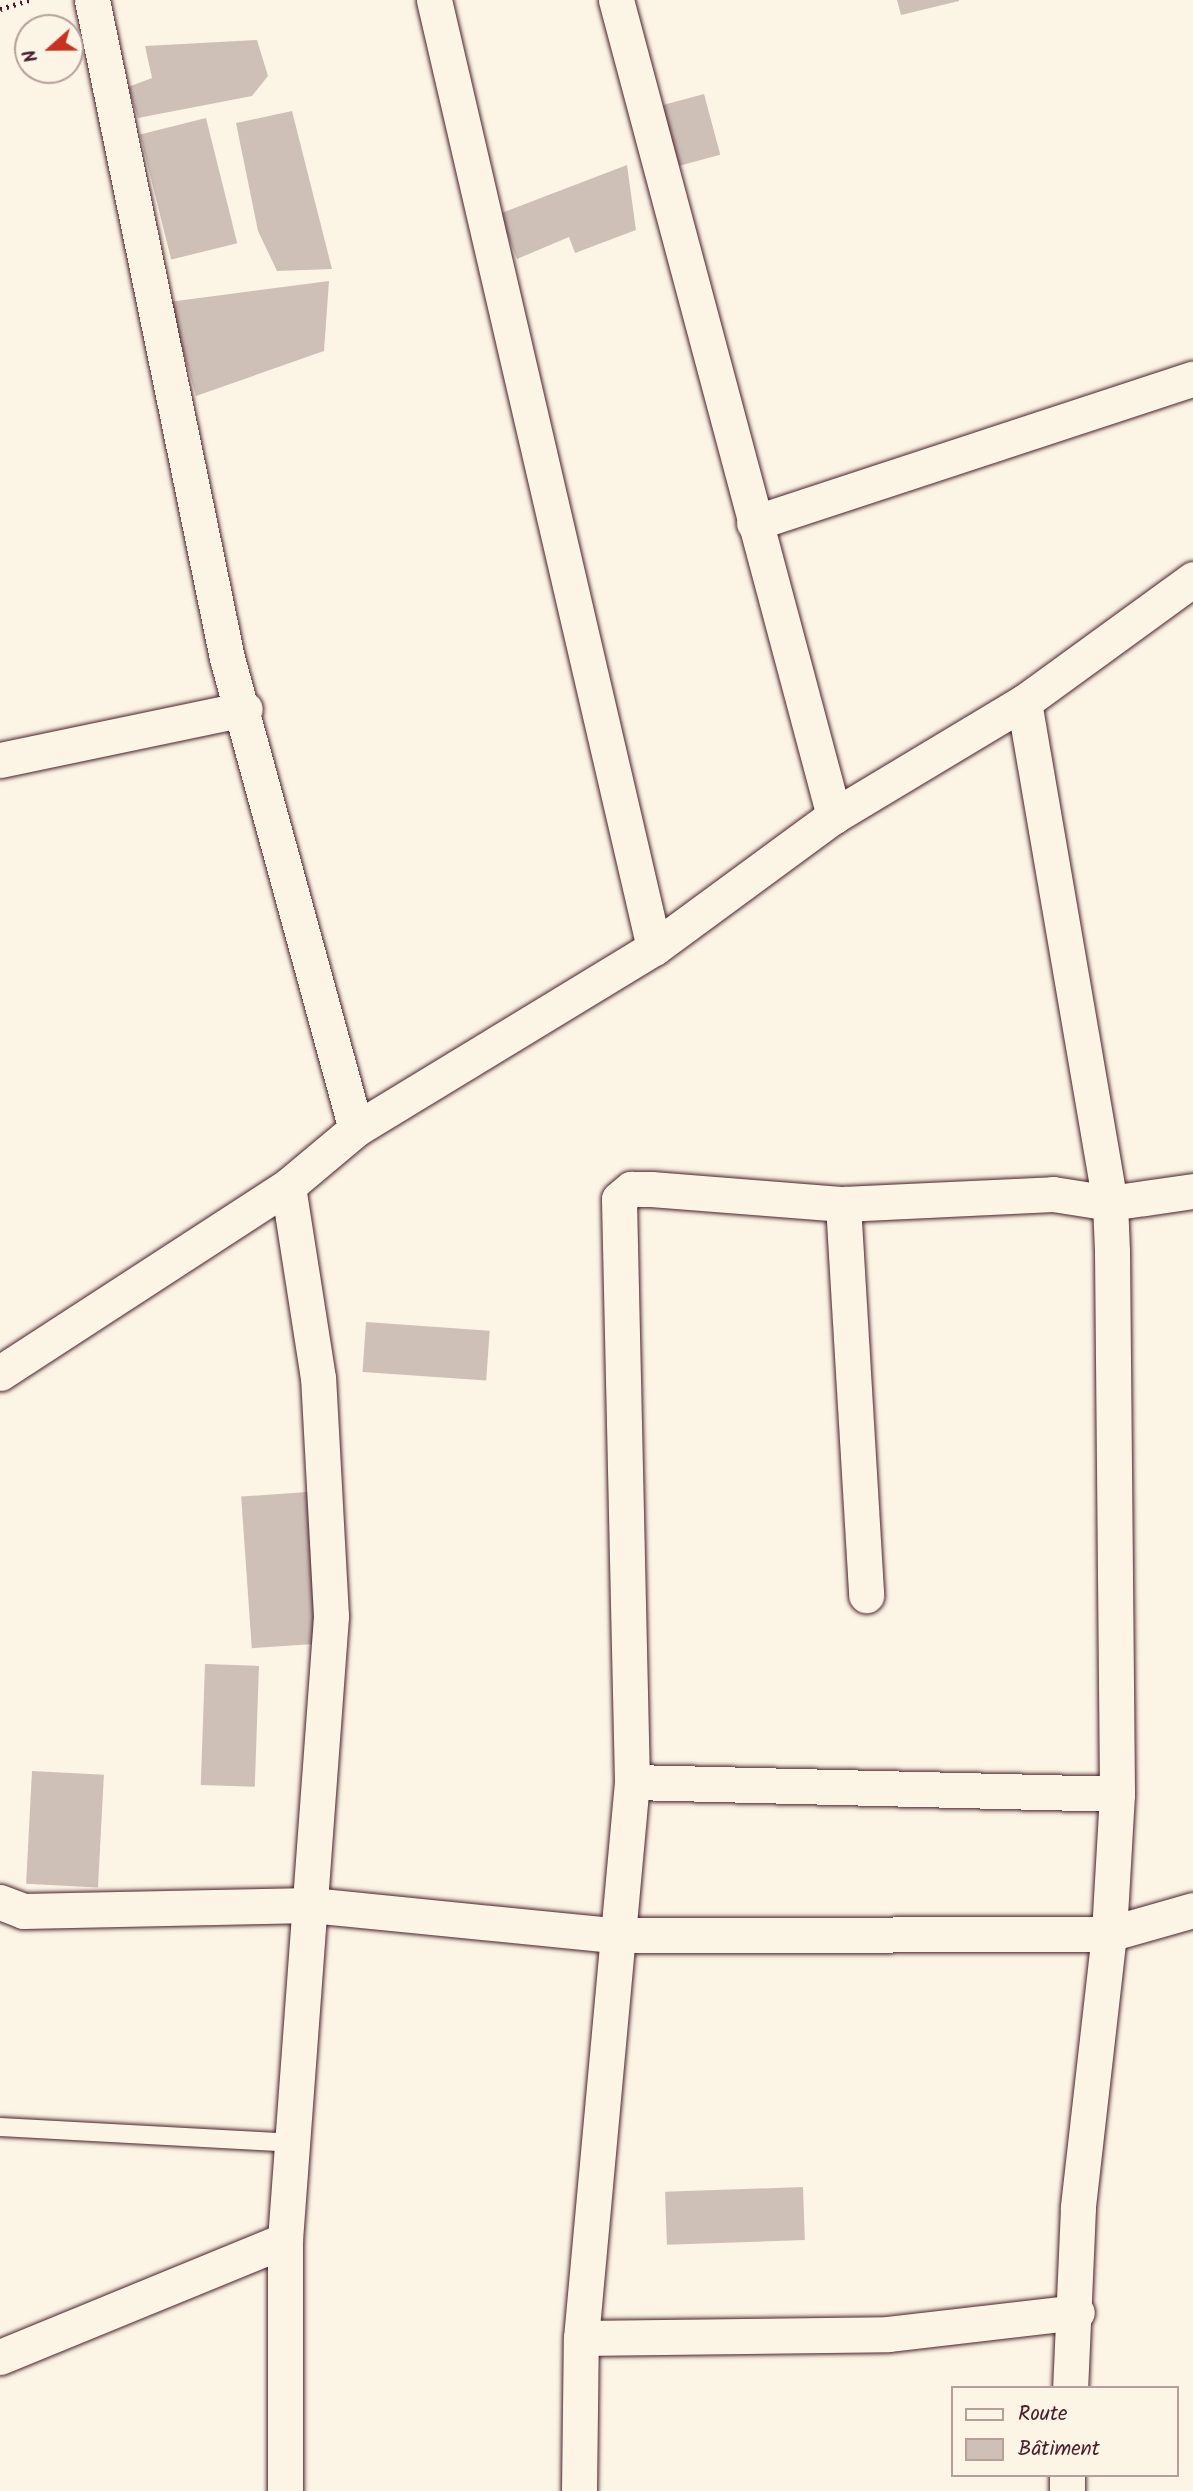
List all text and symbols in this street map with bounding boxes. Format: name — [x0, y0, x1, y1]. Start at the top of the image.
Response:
north arrow — [14, 14, 84, 84]
text: N — [15, 45, 47, 67]
legend — [951, 2386, 1179, 2477]
text: Route — [1018, 2398, 1067, 2431]
text: Bâtiment — [1018, 2433, 1100, 2466]

